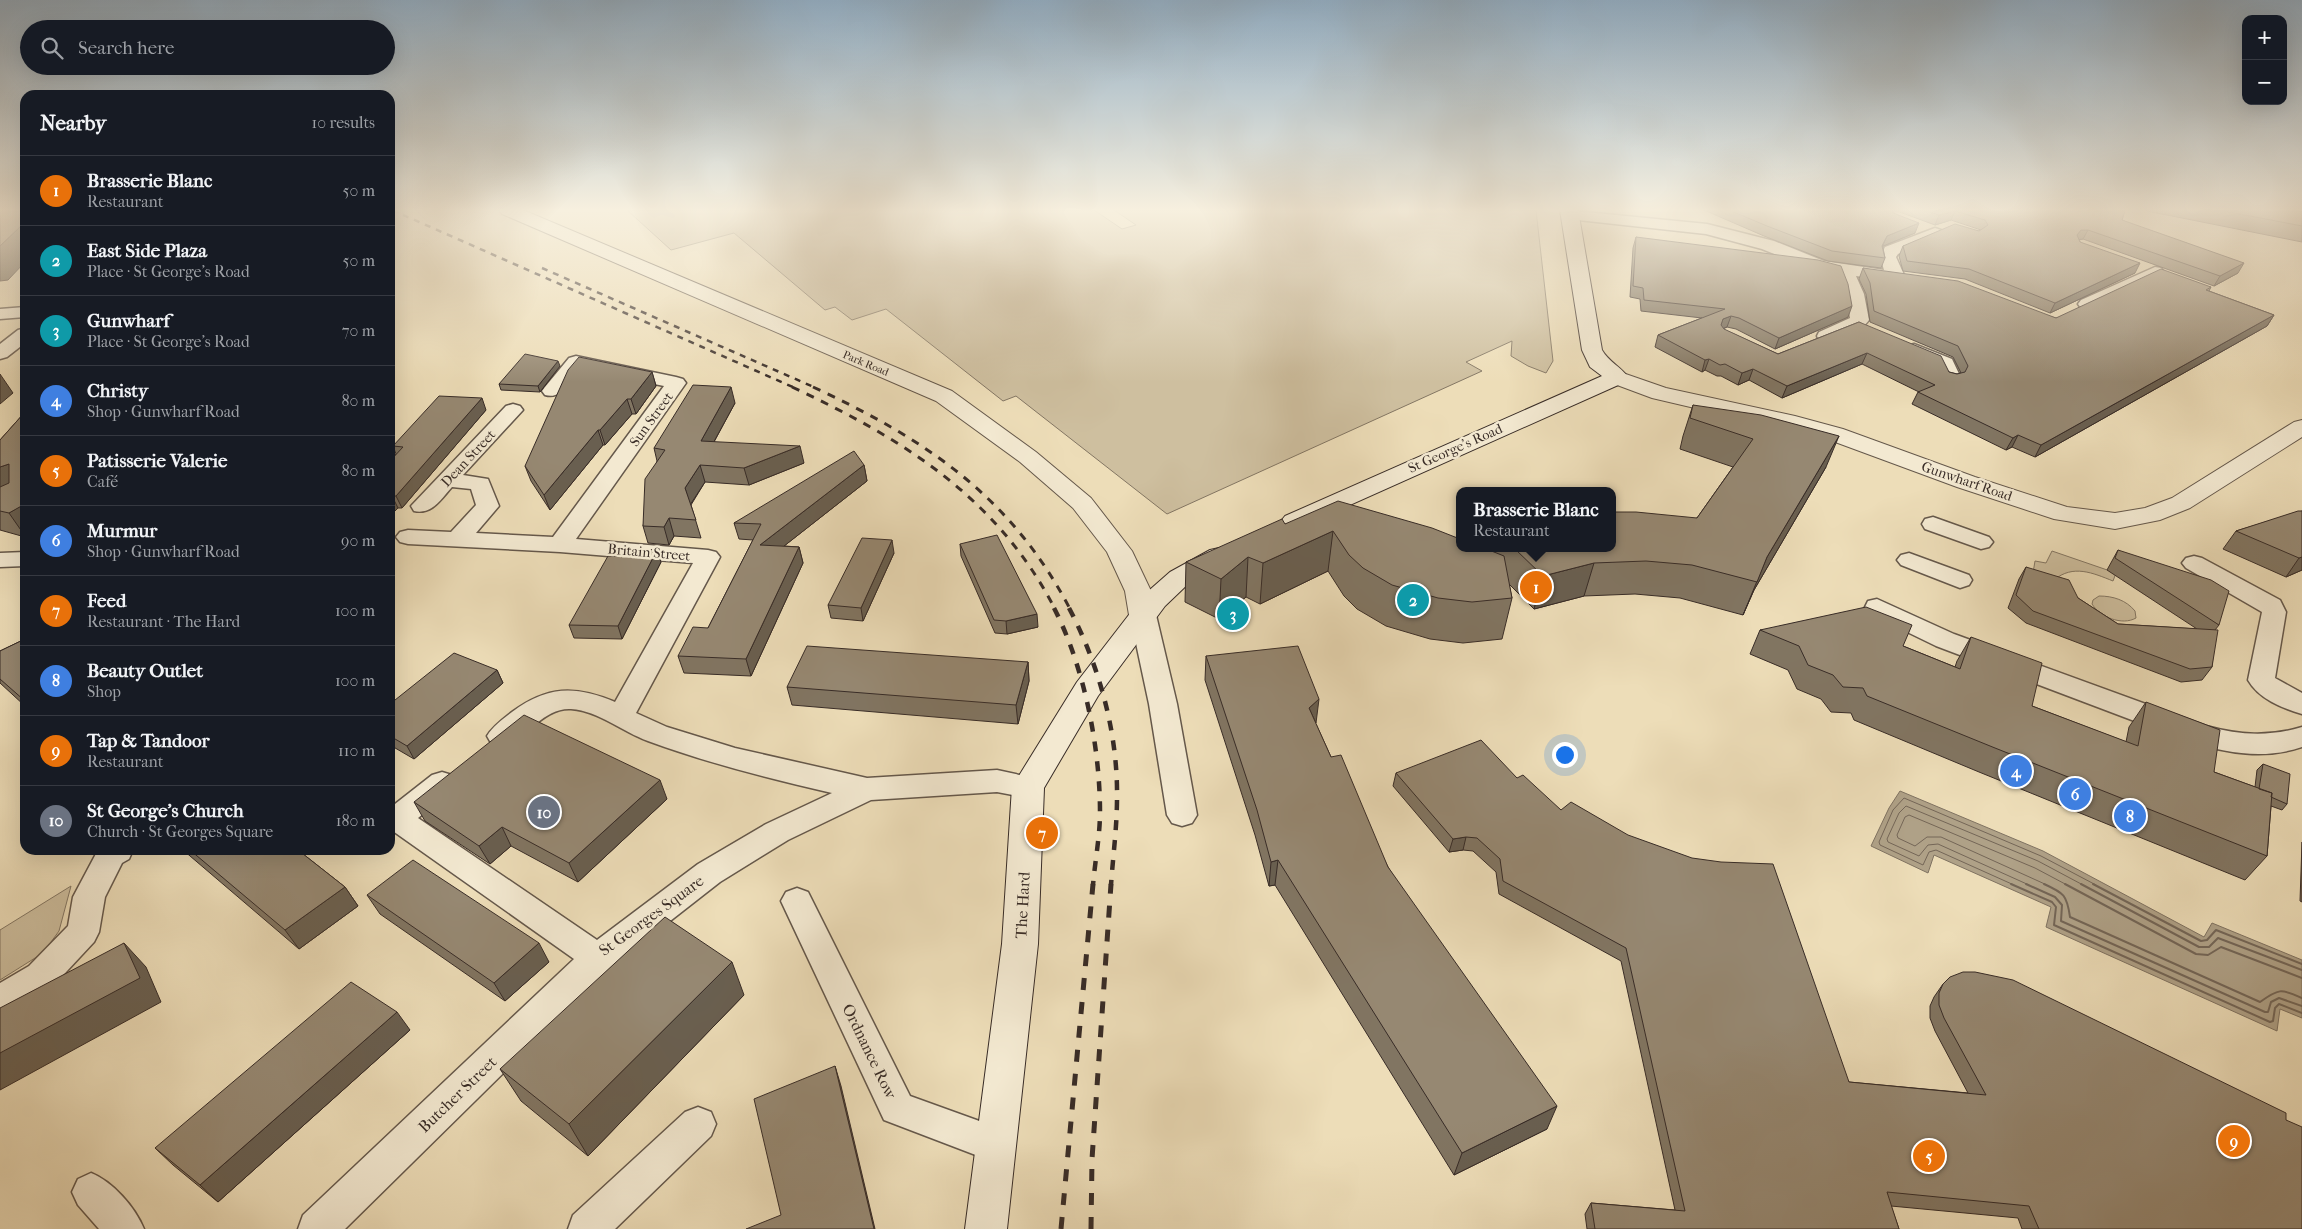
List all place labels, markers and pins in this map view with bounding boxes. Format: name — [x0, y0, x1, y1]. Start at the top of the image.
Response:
pin: 1 — [1520, 568, 1552, 606]
pin: 2 — [1397, 581, 1429, 619]
pin: 3 — [1217, 595, 1249, 633]
pin: 4 — [2000, 752, 2032, 790]
pin: 6 — [2059, 775, 2091, 813]
pin: 10 — [528, 793, 560, 831]
pin: 8 — [2114, 797, 2146, 835]
pin: 7 — [1026, 814, 1058, 852]
pin: 9 — [2218, 1122, 2250, 1160]
pin: 5 — [1913, 1137, 1945, 1175]

